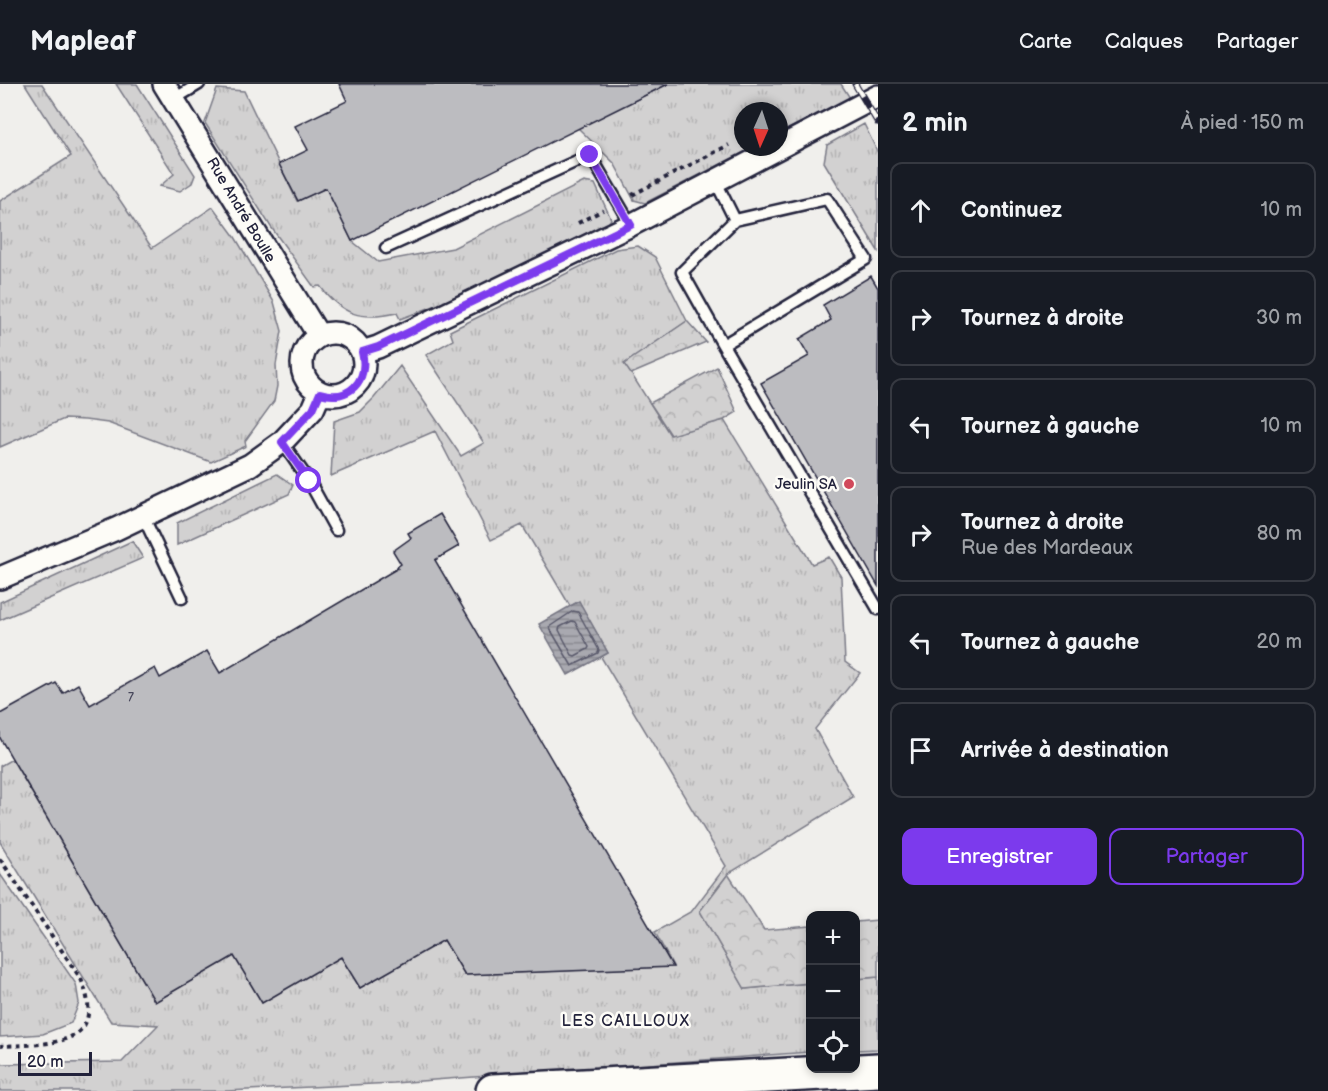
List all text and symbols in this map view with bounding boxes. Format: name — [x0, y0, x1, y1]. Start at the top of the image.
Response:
text: Mapleaf — [30, 25, 136, 58]
text: Carte — [1019, 29, 1072, 54]
text: Calques — [1105, 29, 1183, 54]
text: Partager — [1216, 29, 1298, 54]
north arrow — [734, 102, 788, 156]
text: 2 min — [902, 108, 968, 139]
text: À pied · 150 m — [1181, 111, 1304, 135]
route end — [576, 141, 602, 167]
street label: Rue André Boulle — [202, 154, 280, 266]
icon: ahead — [904, 194, 937, 227]
text: Continuez — [961, 197, 1062, 224]
text: 10 m — [1261, 198, 1302, 222]
icon: right — [904, 302, 937, 335]
text: Tournez à droite — [961, 305, 1124, 332]
text: 30 m — [1256, 306, 1302, 330]
icon: left — [904, 410, 937, 443]
text: Tournez à gauche — [961, 413, 1139, 440]
text: 10 m — [1261, 414, 1302, 438]
route start — [295, 467, 321, 493]
place label: Jeulin SA — [775, 475, 838, 494]
marker: Jeulin SA — [842, 477, 856, 491]
text: Tournez à droite — [961, 509, 1124, 536]
icon: right — [904, 518, 937, 551]
text: 80 m — [1257, 522, 1302, 546]
text: Rue des Mardeaux — [961, 536, 1133, 560]
icon: left — [904, 626, 937, 659]
text: Tournez à gauche — [961, 629, 1139, 656]
text: 20 m — [1257, 630, 1302, 654]
house number: 7 — [128, 690, 134, 705]
icon: arrive — [904, 734, 937, 767]
text: Arrivée à destination — [961, 737, 1169, 764]
button: Enregistrer — [902, 828, 1097, 885]
button: Partager — [1109, 828, 1304, 885]
map controls — [806, 911, 860, 1073]
button: + — [806, 911, 860, 965]
button: − — [806, 965, 860, 1019]
district label: LES CAILLOUX — [562, 1012, 690, 1031]
button: locate — [806, 1019, 860, 1073]
scale bar — [18, 1049, 92, 1076]
text: 20 m — [27, 1053, 63, 1072]

